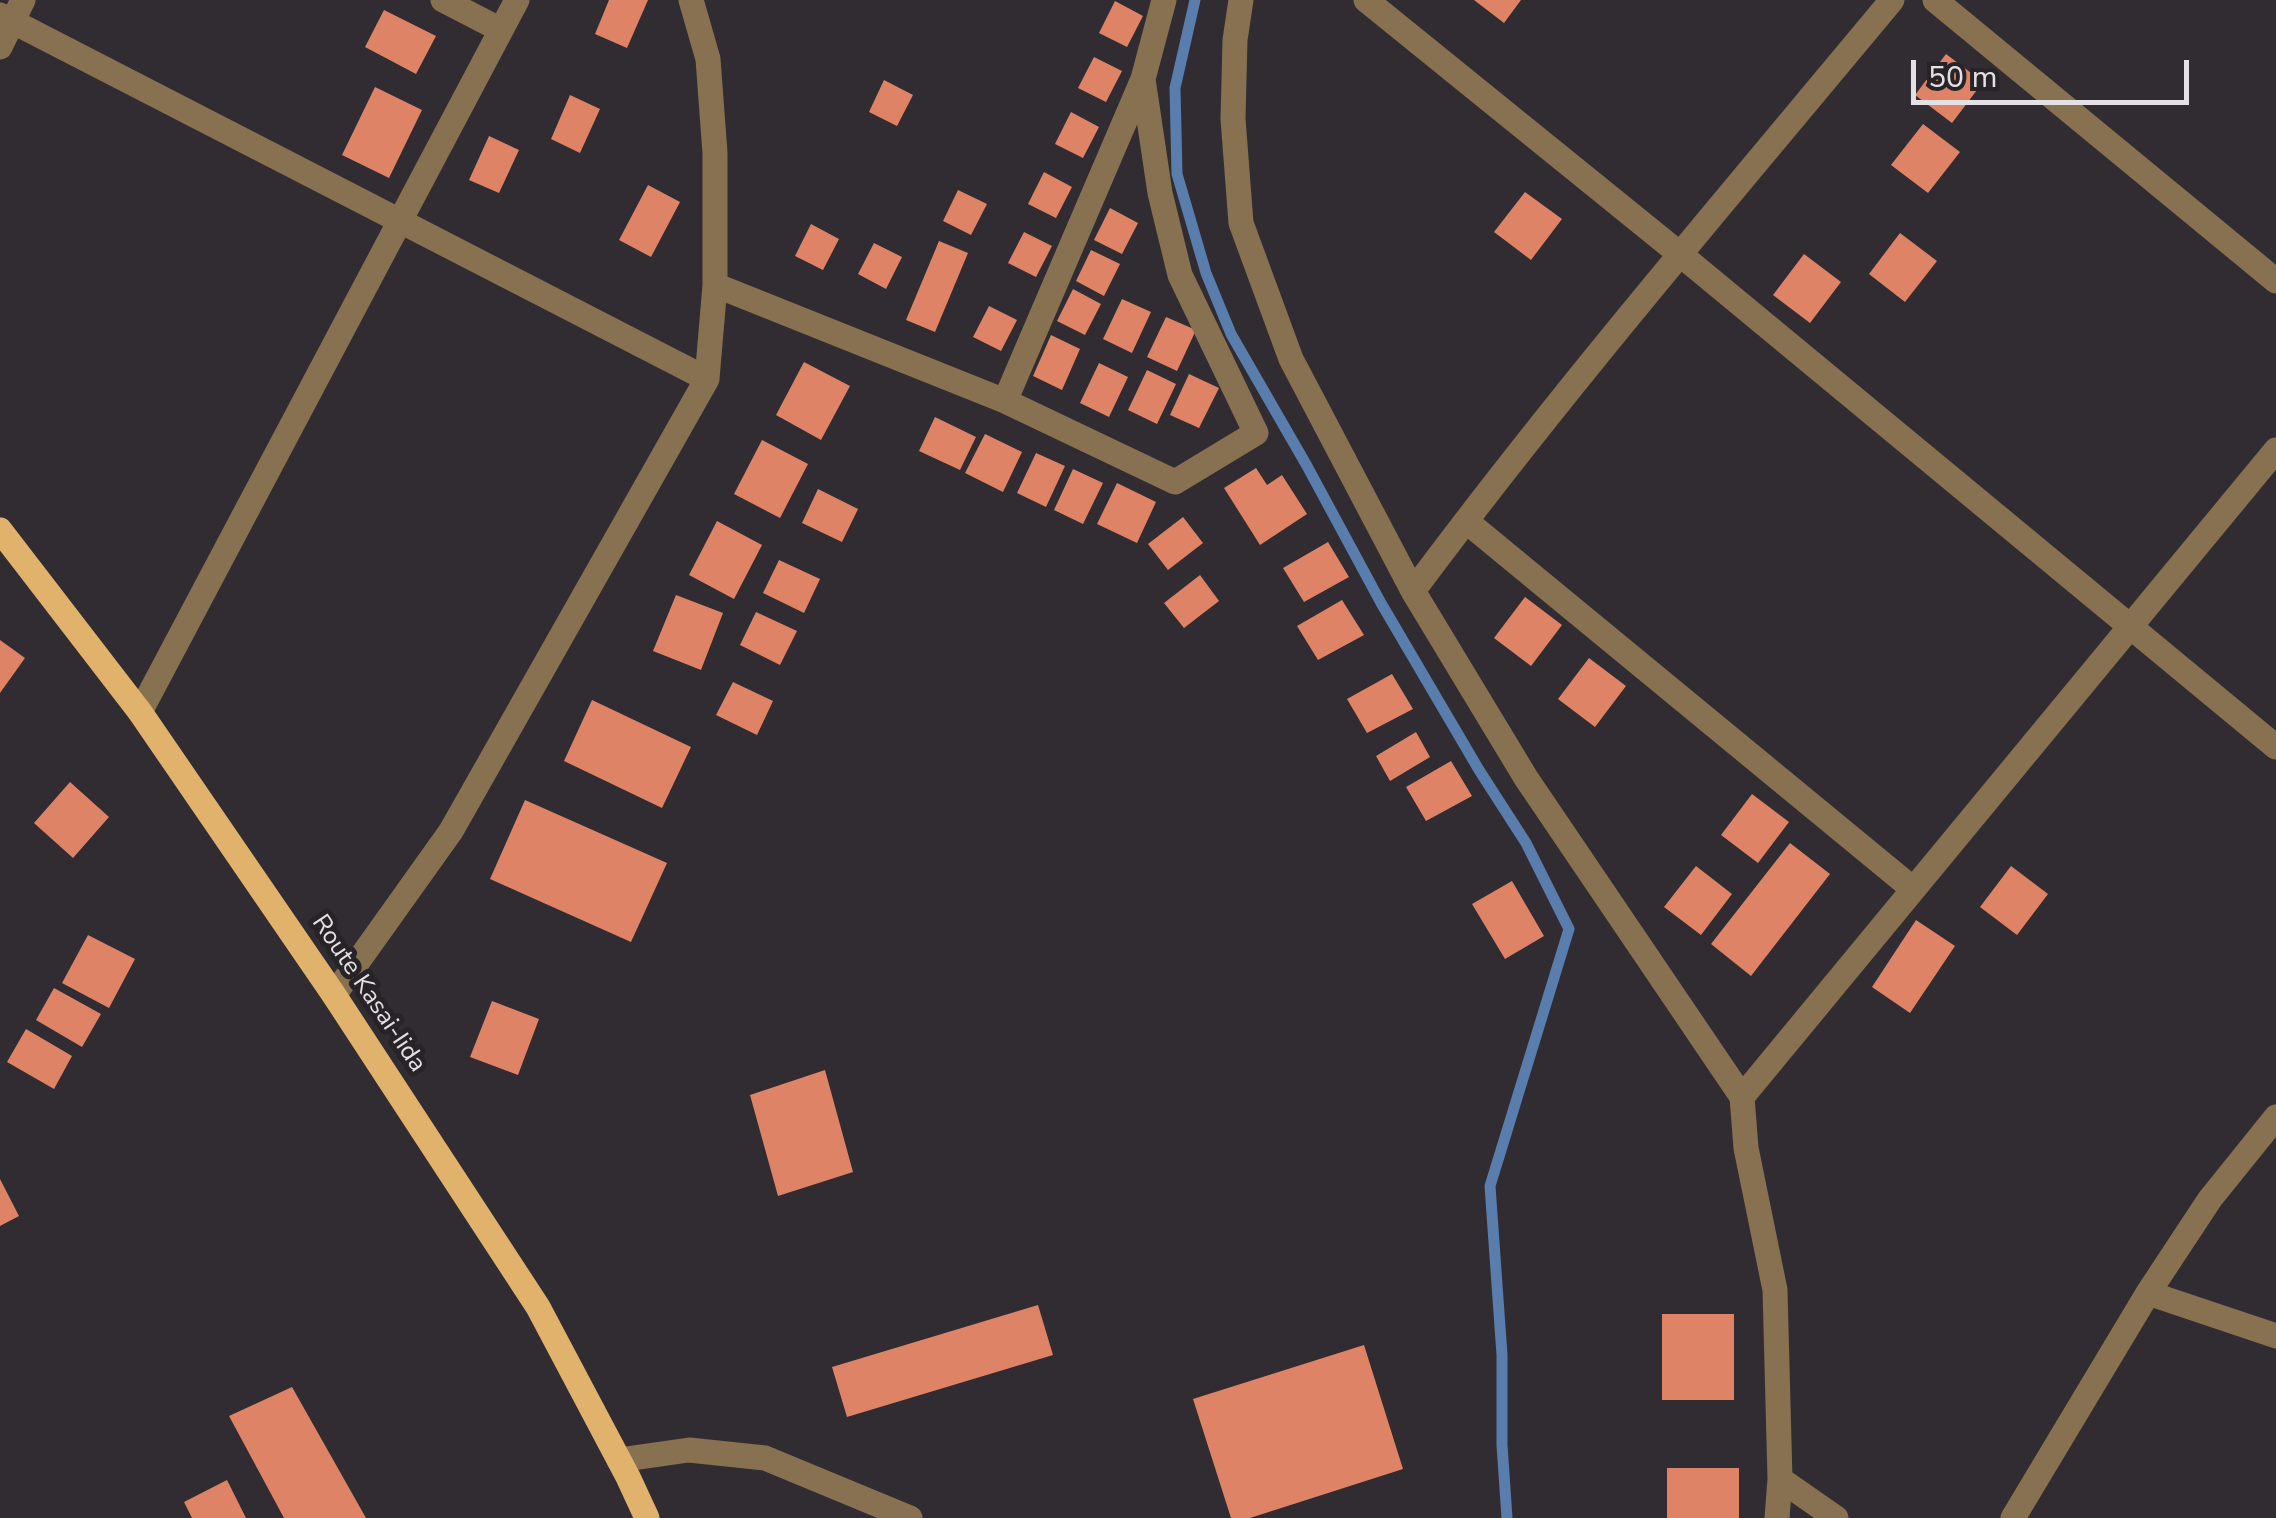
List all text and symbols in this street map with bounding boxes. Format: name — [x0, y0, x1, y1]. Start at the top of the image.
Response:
scale bar — [1916, 40, 2194, 102]
text: 50 m — [1928, 57, 1997, 98]
street label: Route Kasai-Iida — [304, 910, 432, 1078]

